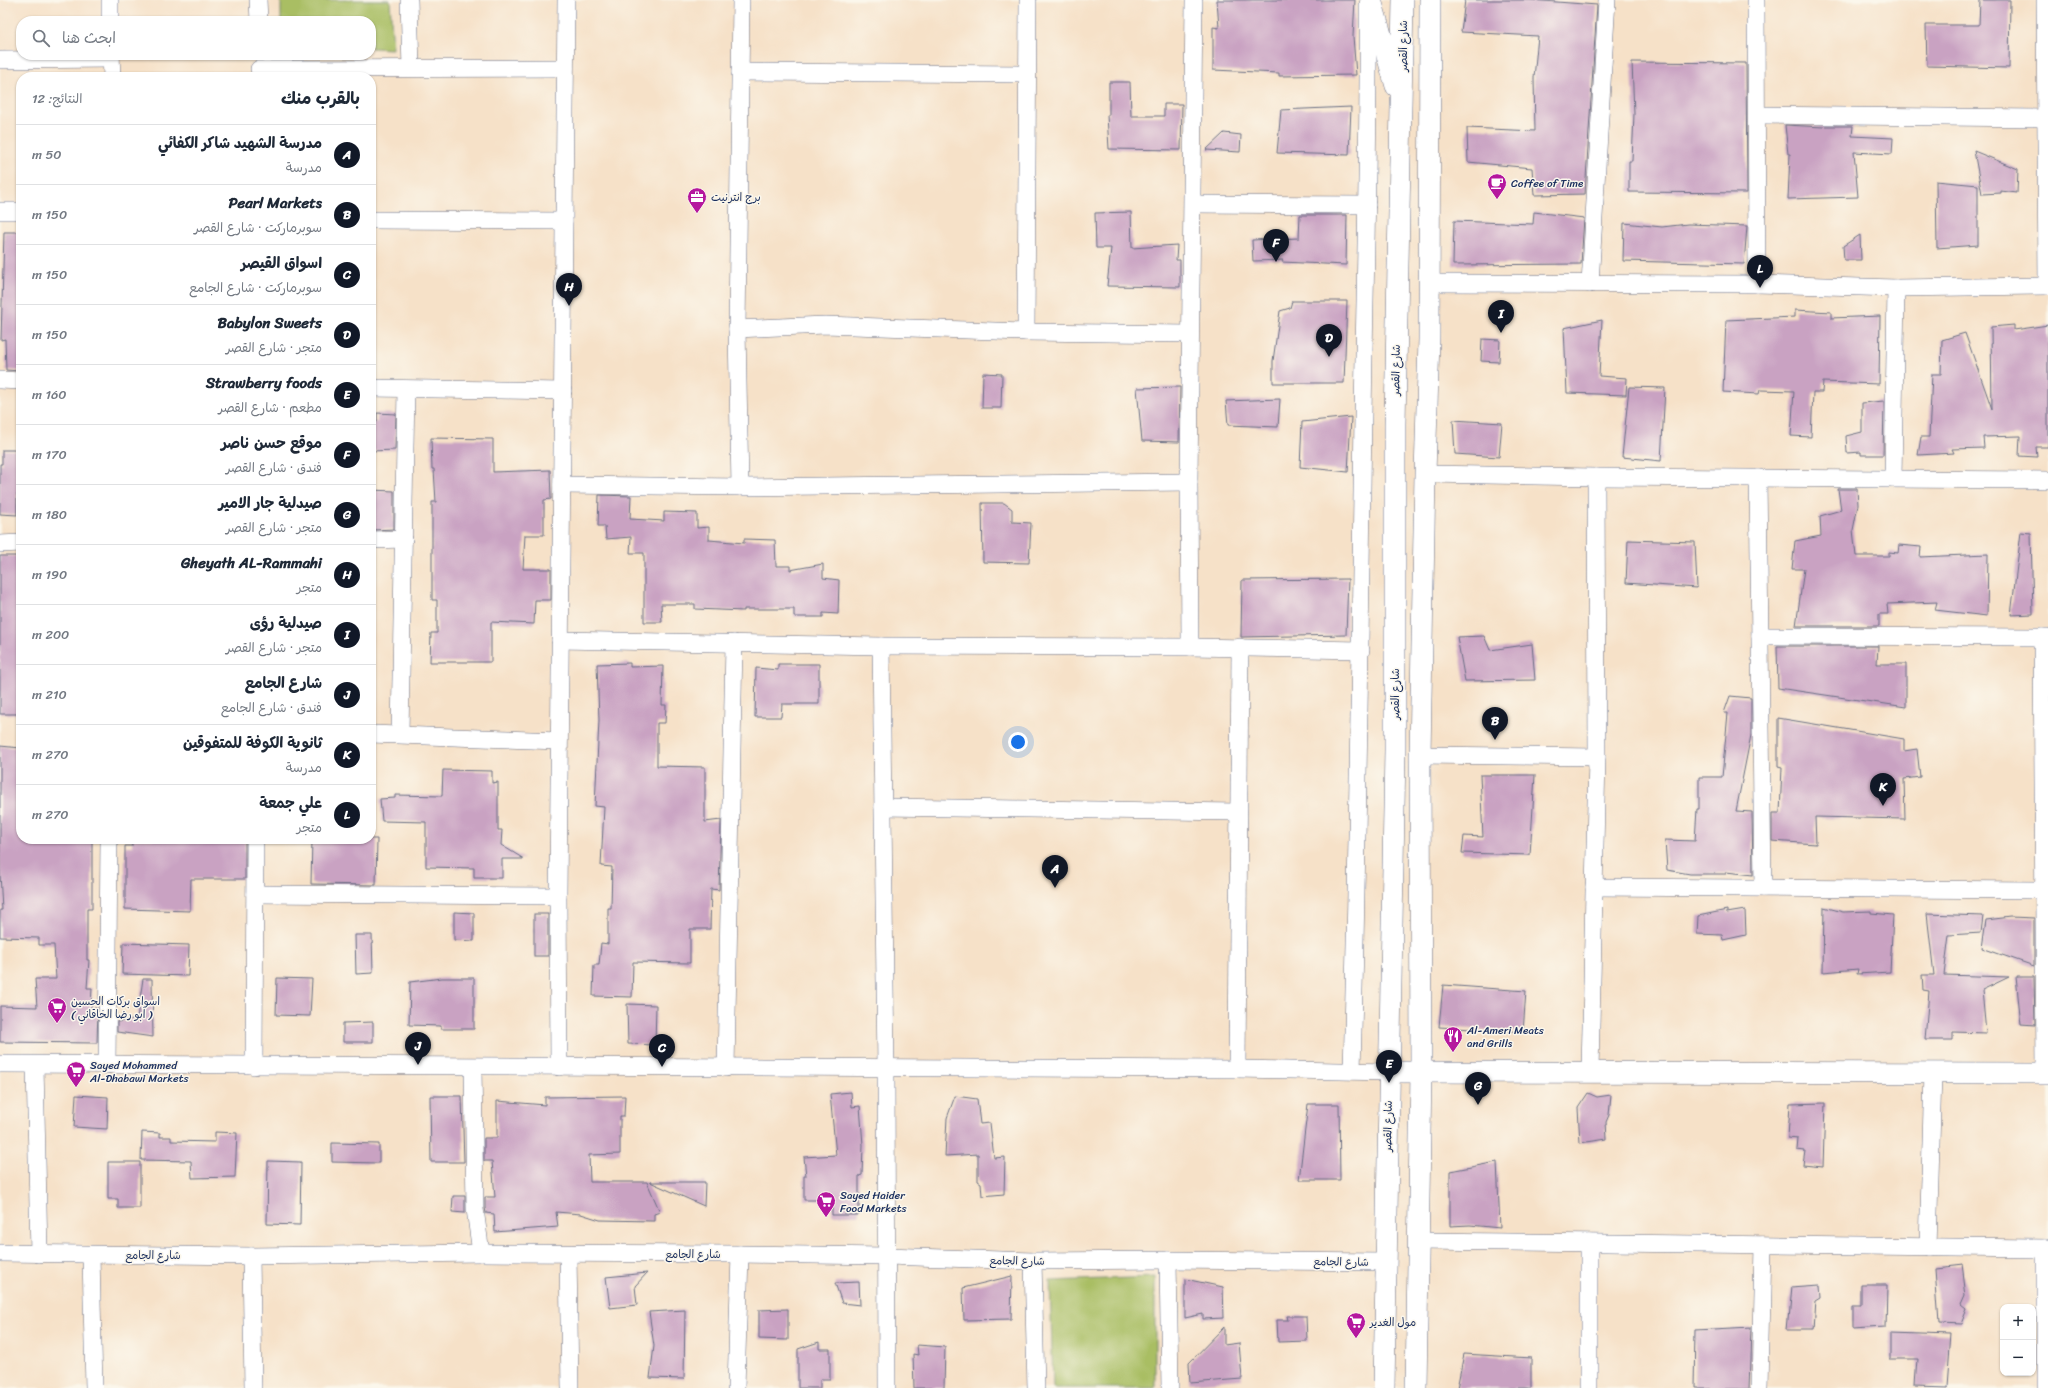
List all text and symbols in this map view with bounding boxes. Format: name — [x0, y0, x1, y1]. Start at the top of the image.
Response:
search box — [16, 16, 376, 60]
street label: شارع القصر — [1394, 20, 1413, 73]
text: ابحث هنا — [62, 25, 116, 51]
icon: search — [30, 27, 52, 49]
text: بالقرب منك — [281, 83, 360, 113]
text: النتائج: 12 — [32, 87, 82, 110]
text: مدرسة الشهيد شاكر الكفائي — [158, 130, 322, 156]
text: 50 m — [32, 143, 62, 166]
text: A — [343, 143, 351, 166]
text: مدرسة — [286, 156, 322, 179]
cafe icon: Coffee of Time — [1486, 172, 1508, 200]
place label: Coffee of Time — [1511, 174, 1584, 193]
office icon: برج انترنيت — [686, 186, 708, 214]
place label: برج انترنيت — [711, 188, 761, 207]
text: Pearl Markets — [228, 190, 322, 216]
text: 150 m — [32, 203, 67, 226]
text: B — [343, 203, 351, 226]
text: سوبرماركت · شارع القصر — [194, 216, 322, 239]
pin: F — [1263, 229, 1289, 262]
text: اسواق القيصر — [241, 250, 322, 276]
pin: L — [1747, 255, 1773, 288]
text: 150 m — [32, 263, 67, 286]
text: C — [343, 263, 351, 286]
pin: H — [556, 273, 582, 306]
text: سوبرماركت · شارع الجامع — [189, 276, 322, 299]
pin: I — [1488, 300, 1514, 333]
text: Babylon Sweets — [217, 310, 322, 336]
text: 150 m — [32, 323, 67, 346]
text: D — [343, 323, 351, 346]
pin: D — [1316, 324, 1342, 357]
text: متجر · شارع القصر — [226, 336, 322, 359]
street label: شارع القصر — [1386, 344, 1406, 397]
text: Strawberry foods — [206, 370, 322, 396]
text: 160 m — [32, 383, 67, 406]
text: E — [343, 383, 351, 406]
text: مطعم · شارع القصر — [218, 396, 322, 419]
text: موقع حسن ناصر — [221, 430, 322, 456]
text: 170 m — [32, 443, 67, 466]
text: F — [343, 443, 351, 466]
text: فندق · شارع القصر — [226, 456, 322, 479]
text: صيدلية جار الامير — [218, 490, 322, 516]
text: 180 m — [32, 503, 67, 526]
text: G — [343, 503, 351, 526]
text: متجر · شارع القصر — [226, 516, 322, 539]
text: Gheyath AL-Rammahi — [181, 550, 322, 576]
text: 190 m — [32, 563, 67, 586]
text: H — [342, 563, 352, 586]
text: متجر — [297, 576, 322, 599]
text: صيدلية رؤى — [250, 610, 322, 636]
text: 200 m — [32, 623, 69, 646]
text: I — [344, 623, 350, 646]
text: متجر · شارع القصر — [226, 636, 322, 659]
street label: شارع القصر — [1386, 668, 1405, 721]
text: شارع الجامع — [245, 670, 322, 696]
text: 210 m — [32, 683, 67, 706]
text: J — [344, 683, 350, 706]
text: فندق · شارع الجامع — [221, 696, 322, 719]
pin: B — [1482, 707, 1508, 740]
text: ثانوية الكوفة للمتفوقين — [183, 730, 322, 756]
your location — [1008, 732, 1028, 752]
text: 270 m — [32, 743, 69, 766]
text: K — [343, 743, 351, 766]
text: مدرسة — [286, 756, 322, 779]
pin: K — [1870, 773, 1896, 806]
text: علي جمعة — [259, 790, 322, 816]
text: 270 m — [32, 803, 69, 826]
text: L — [344, 803, 350, 826]
text: متجر — [297, 816, 322, 839]
pin: A — [1042, 855, 1068, 888]
place label: اسواق بركات الحسين ( ابو رضا الخاقاني ) — [71, 992, 160, 1025]
supermarket icon: اسواق بركات الحسين ( ابو رضا الخاقاني ) — [46, 996, 68, 1024]
place label: Al-Ameri Meats and Grills — [1466, 1021, 1545, 1053]
restaurant icon: Al-Ameri Meats and Grills — [1442, 1025, 1464, 1053]
pin: J — [405, 1032, 431, 1065]
pin: C — [649, 1034, 675, 1067]
pin: E — [1376, 1050, 1402, 1083]
place label: Sayed Mohammed Al-Dhabawi Markets — [89, 1056, 190, 1088]
supermarket icon: Sayed Mohammed Al-Dhabawi Markets — [65, 1060, 87, 1088]
pin: G — [1465, 1072, 1491, 1105]
street label: شارع القصر — [1378, 1100, 1398, 1153]
place label: Sayed Haider Food Markets — [840, 1186, 908, 1218]
supermarket icon: Sayed Haider Food Markets — [815, 1190, 837, 1218]
street label: شارع الجامع — [665, 1245, 721, 1264]
street label: شارع الجامع — [125, 1246, 181, 1265]
street label: شارع الجامع — [989, 1251, 1045, 1271]
street label: شارع الجامع — [1313, 1252, 1369, 1272]
map controls — [2000, 1304, 2036, 1376]
button: + — [2000, 1304, 2036, 1340]
supermarket icon: مول الغدير — [1345, 1311, 1367, 1339]
place label: مول الغدير — [1369, 1313, 1416, 1332]
button: − — [2000, 1340, 2036, 1376]

